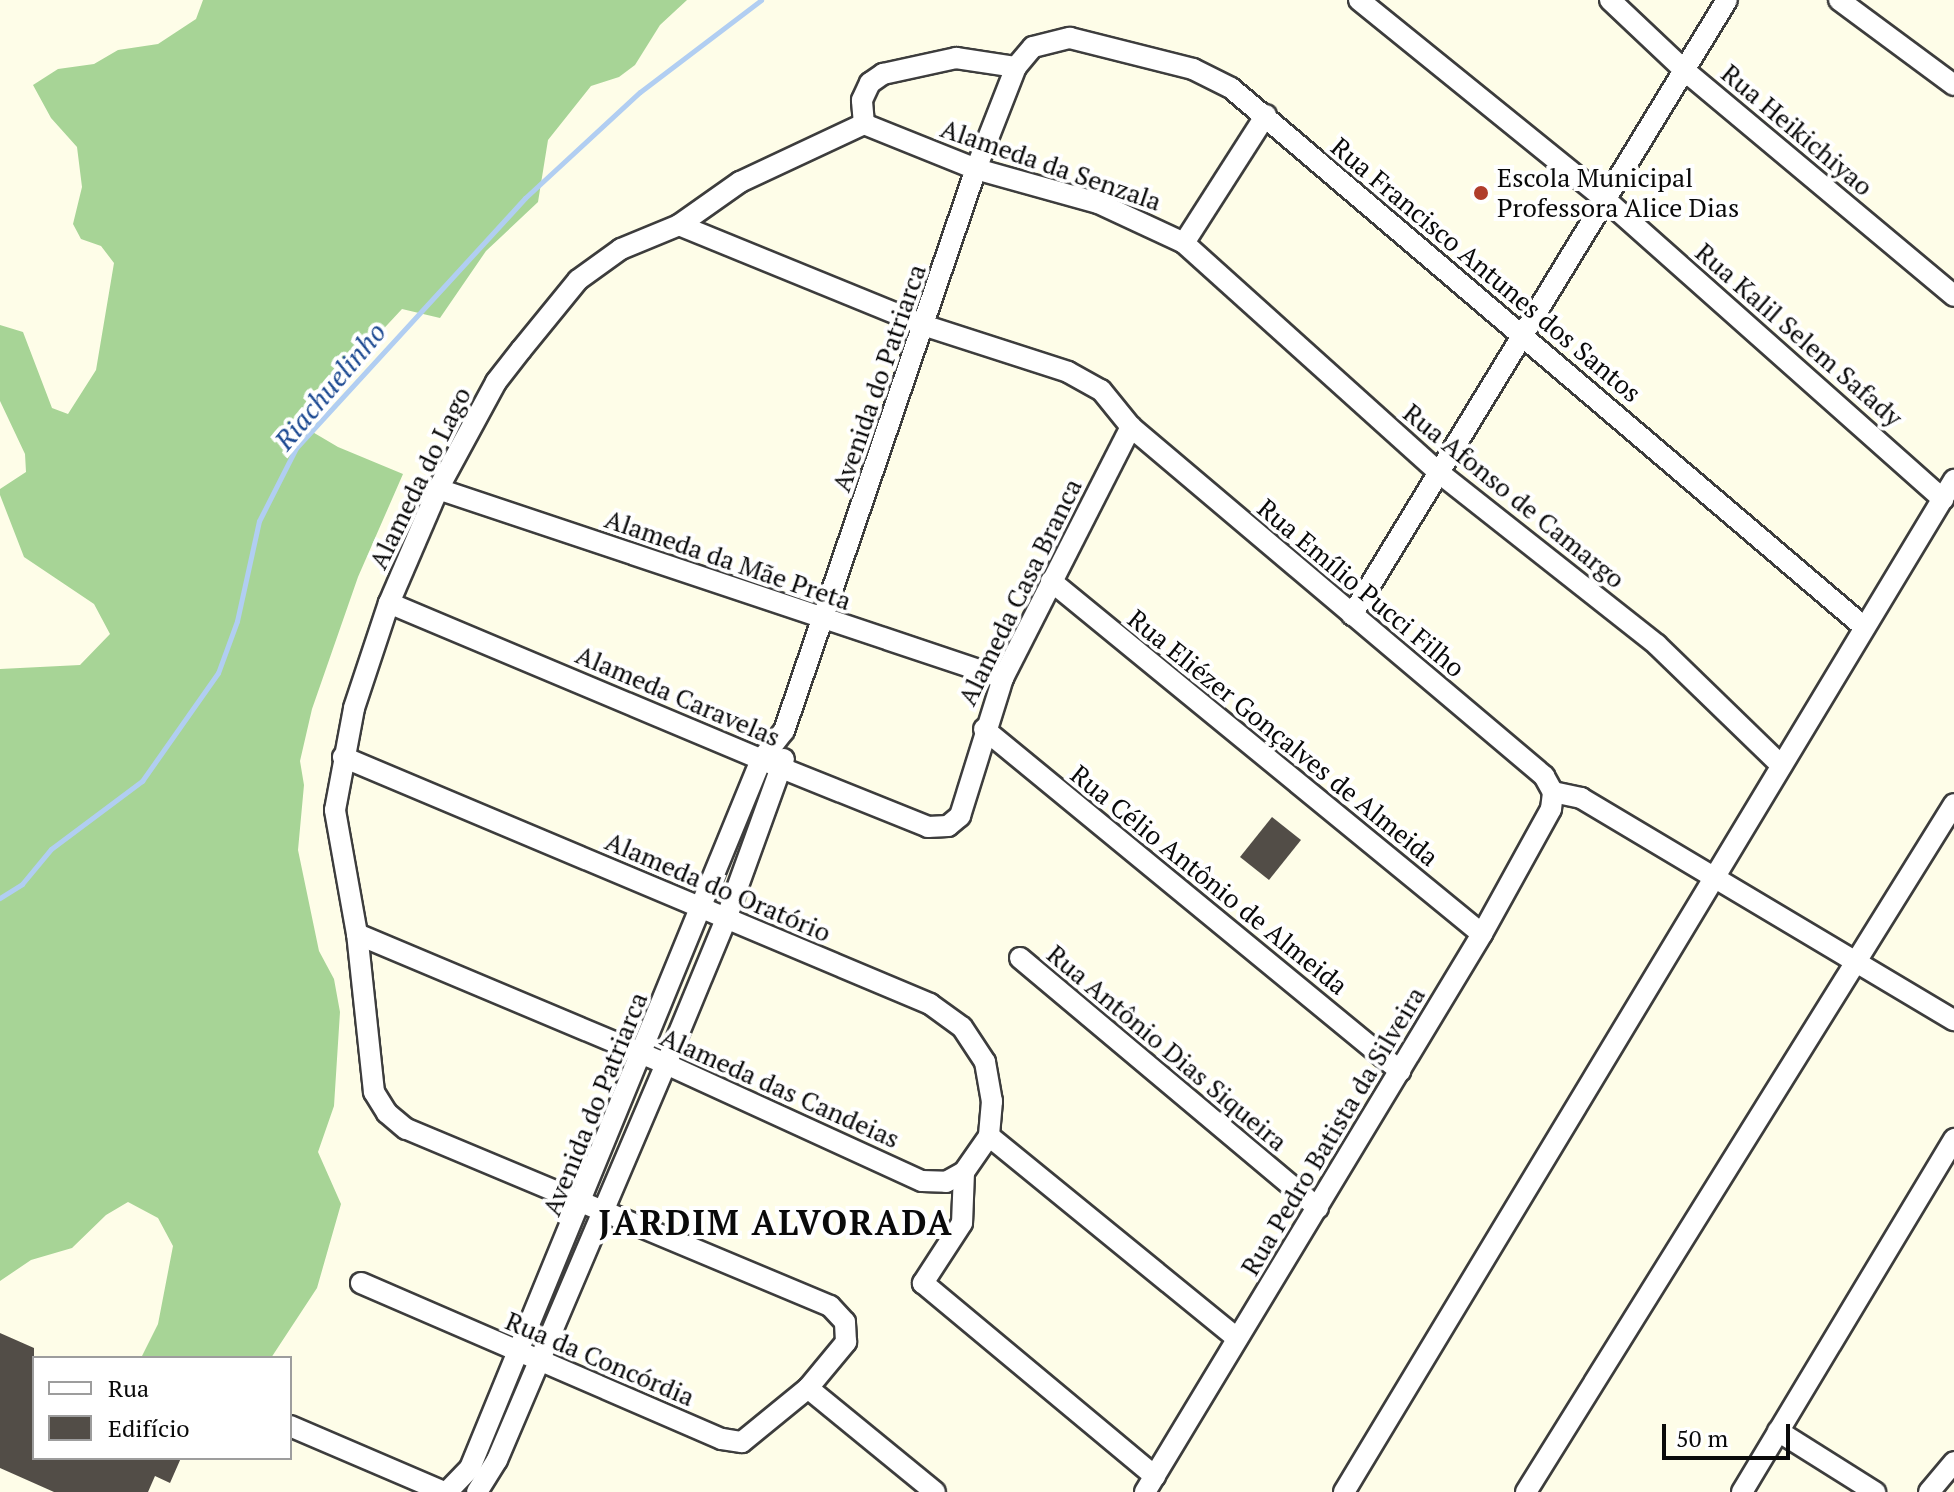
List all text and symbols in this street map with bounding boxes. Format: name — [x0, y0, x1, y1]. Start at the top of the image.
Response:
street label: Rua Heikichiyao — [1715, 58, 1879, 202]
street label: Alameda da Senzala — [937, 113, 1165, 217]
street label: Rua Francisco Antunes dos Santos — [1325, 131, 1647, 409]
place label: Escola Municipal Professora Alice Dias — [1497, 162, 1740, 224]
marker: Escola Municipal Professora Alice Dias — [1472, 184, 1490, 202]
street label: Rua Kalil Selem Safady — [1689, 237, 1909, 433]
street label: Avenida do Patriarca — [825, 260, 933, 496]
water label: Riachuelinho — [267, 316, 393, 456]
street label: Alameda do Lago — [362, 382, 478, 574]
street label: Rua Afonso de Camargo — [1397, 397, 1631, 595]
street label: Alameda Casa Branca — [952, 473, 1088, 711]
street label: Rua Emílio Pucci Filho — [1251, 492, 1471, 684]
street label: Alameda da Mãe Preta — [601, 503, 855, 617]
street label: Rua Eliézer Gonçalves de Almeida — [1121, 603, 1445, 873]
street label: Alameda Caravelas — [571, 639, 785, 753]
street label: Rua Célio Antônio de Almeida — [1064, 758, 1354, 1002]
street label: Alameda do Oratório — [601, 825, 835, 949]
street label: Rua Antônio Dias Siqueira — [1041, 938, 1293, 1158]
street label: Rua Pedro Batista da Silveira — [1234, 981, 1432, 1281]
street label: Avenida do Patriarca — [536, 988, 654, 1220]
street label: Alameda das Candeias — [656, 1021, 904, 1155]
district label: JARDIM ALVORADA — [598, 1203, 954, 1243]
street label: Rua da Concórdia — [501, 1305, 699, 1413]
legend — [32, 1356, 292, 1460]
text: Rua — [108, 1372, 149, 1404]
scale bar — [1666, 1408, 1794, 1458]
text: Edifício — [108, 1412, 190, 1444]
text: 50 m — [1676, 1422, 1728, 1454]

